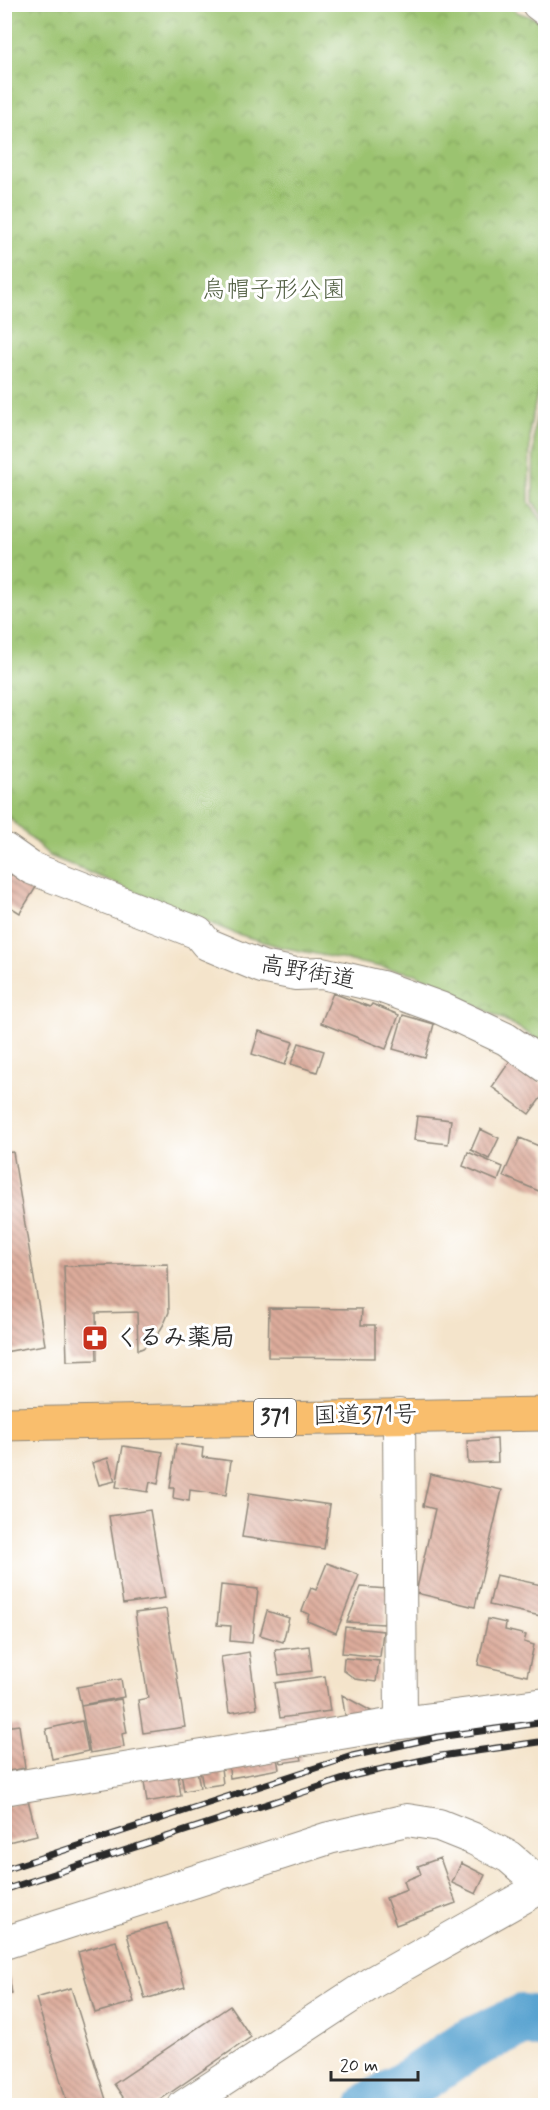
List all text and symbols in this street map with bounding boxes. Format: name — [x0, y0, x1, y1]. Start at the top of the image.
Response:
park label: 烏帽子形公園 — [202, 275, 346, 306]
street label: 高野街道 — [258, 949, 358, 997]
pharmacy icon: くるみ薬局 — [80, 1323, 110, 1353]
place label: くるみ薬局 — [115, 1323, 235, 1354]
road number: 371 — [254, 1399, 296, 1437]
street label: 国道371号 — [313, 1400, 417, 1432]
scale bar — [331, 2044, 418, 2082]
text: 20 m — [340, 2054, 378, 2078]

